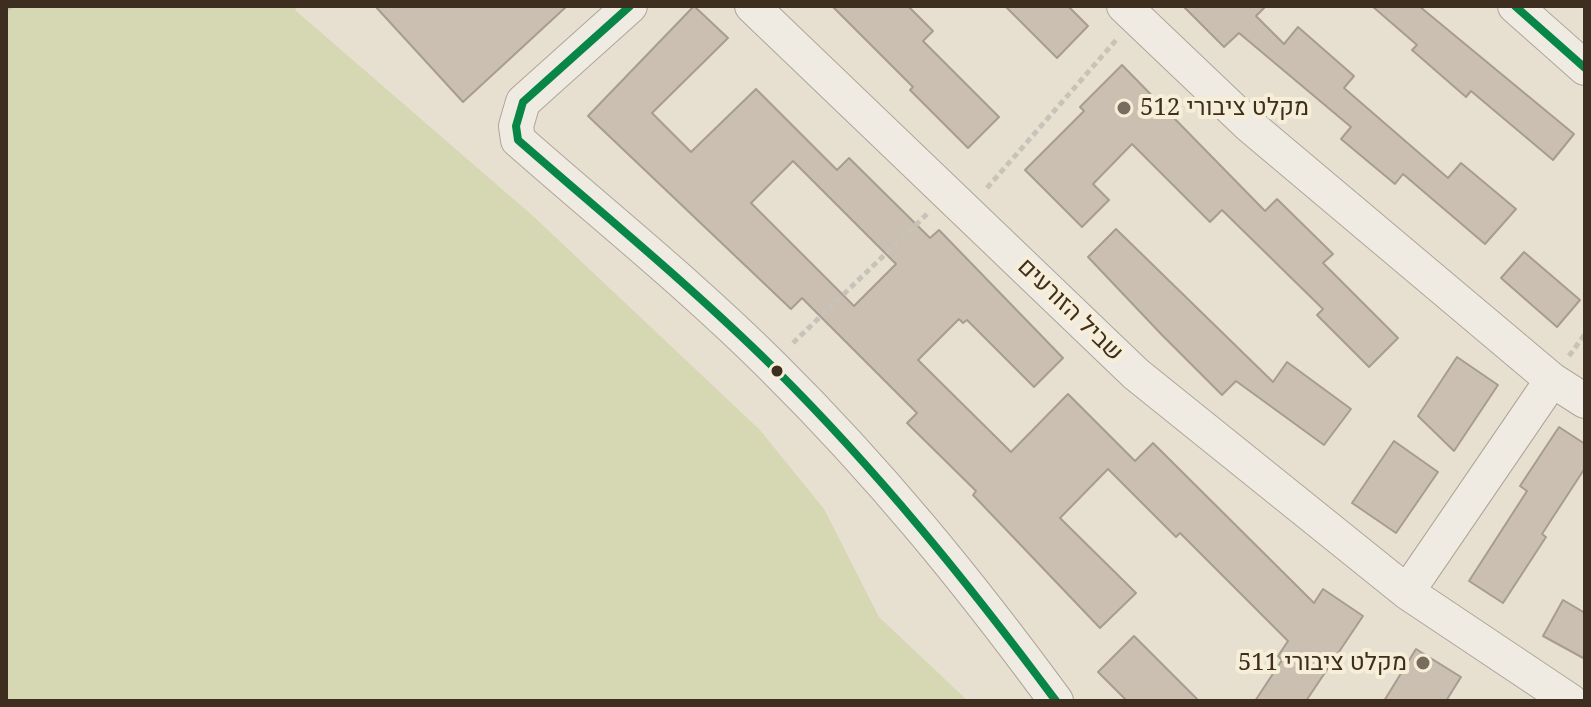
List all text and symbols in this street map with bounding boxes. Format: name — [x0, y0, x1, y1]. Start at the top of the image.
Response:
place label: מקלט ציבורי 512 — [1140, 94, 1309, 122]
marker: מקלט ציבורי 512 — [1115, 99, 1133, 117]
street label: שביל הזורעים — [1011, 253, 1129, 367]
unlabelled marker — [769, 363, 785, 379]
place label: מקלט ציבורי 511 — [1238, 649, 1407, 677]
marker: מקלט ציבורי 511 — [1414, 654, 1432, 672]

